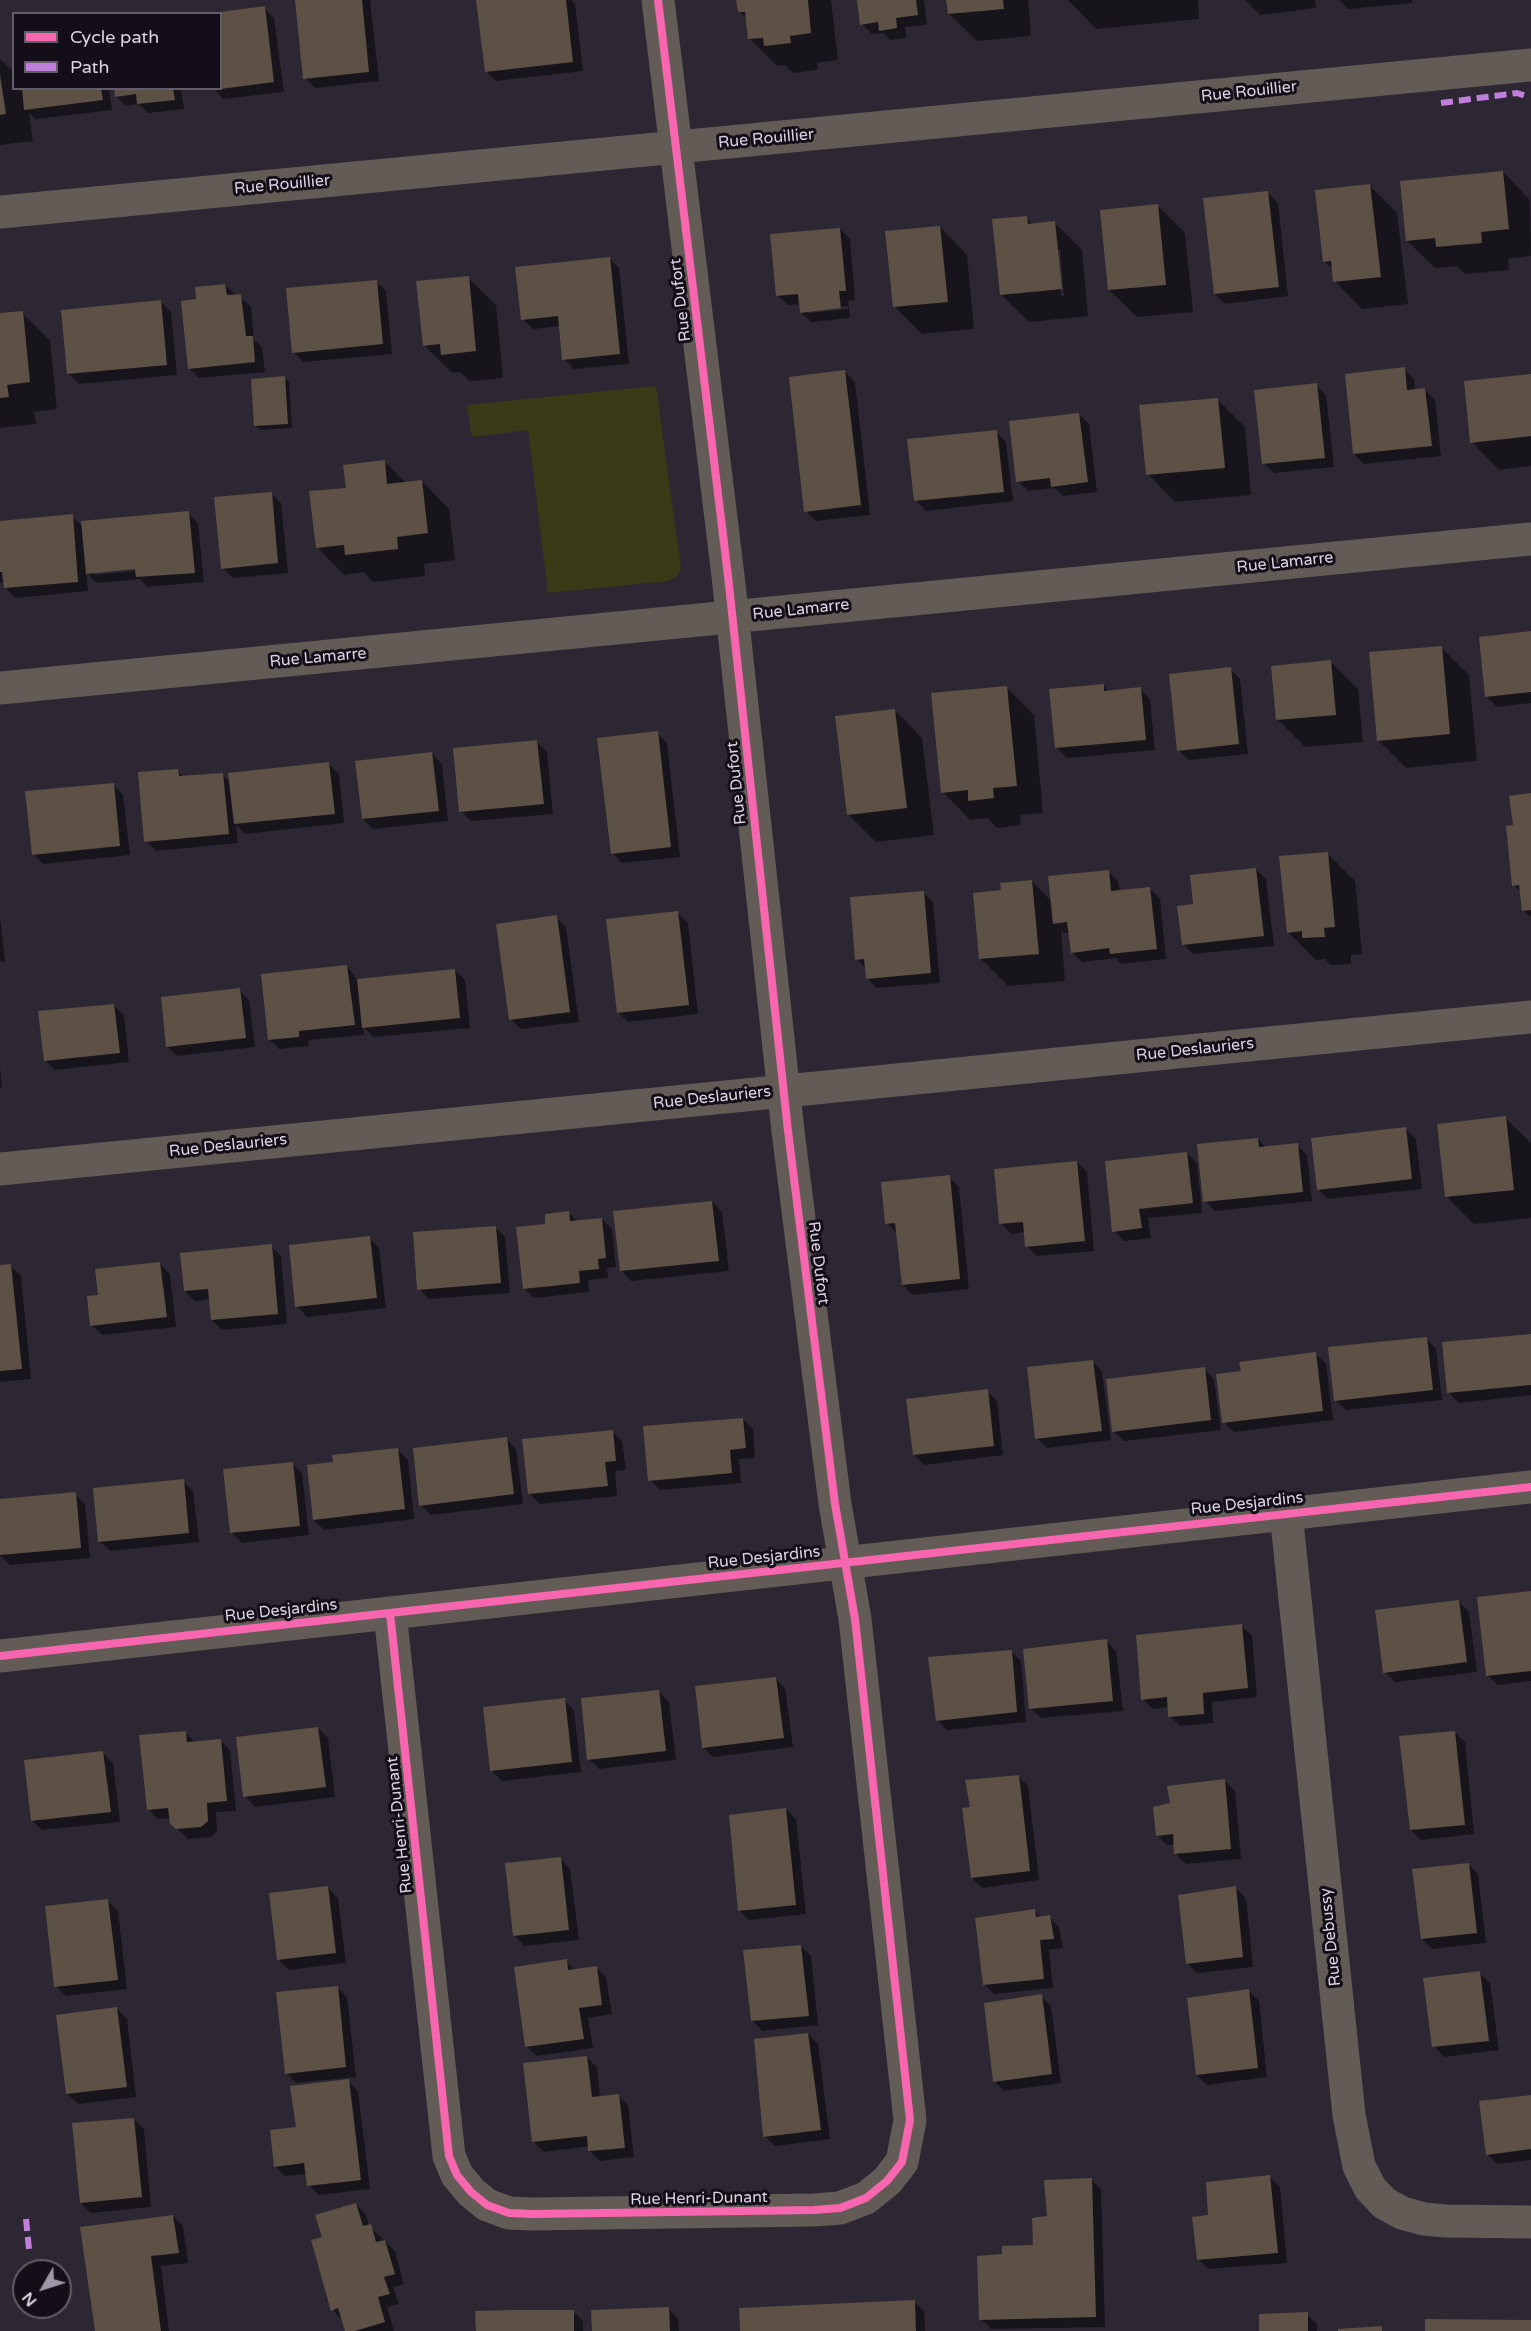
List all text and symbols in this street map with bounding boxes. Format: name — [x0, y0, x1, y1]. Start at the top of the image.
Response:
legend — [12, 12, 222, 90]
text: Cycle path — [70, 26, 159, 48]
text: Path — [70, 56, 109, 78]
street label: Rue Rouillier — [1200, 77, 1298, 107]
street label: Rue Rouillier — [717, 125, 815, 153]
street label: Rue Rouillier — [233, 171, 331, 199]
street label: Rue Dufort — [666, 257, 696, 343]
street label: Rue Lamarre — [1236, 548, 1334, 578]
street label: Rue Lamarre — [752, 595, 850, 625]
street label: Rue Lamarre — [269, 644, 367, 672]
street label: Rue Dufort — [723, 740, 751, 826]
street label: Rue Deslauriers — [1135, 1034, 1255, 1066]
street label: Rue Deslauriers — [652, 1082, 772, 1114]
street label: Rue Deslauriers — [168, 1130, 288, 1162]
street label: Rue Dufort — [803, 1220, 833, 1306]
street label: Rue Desjardins — [1190, 1489, 1304, 1519]
street label: Rue Desjardins — [707, 1543, 821, 1573]
street label: Rue Desjardins — [224, 1596, 338, 1626]
street label: Rue Henri-Dunant — [383, 1756, 417, 1894]
street label: Rue Debussy — [1316, 1887, 1346, 1987]
street label: Rue Henri-Dunant — [630, 2188, 768, 2210]
north arrow — [12, 2259, 72, 2319]
text: N — [18, 2288, 41, 2310]

